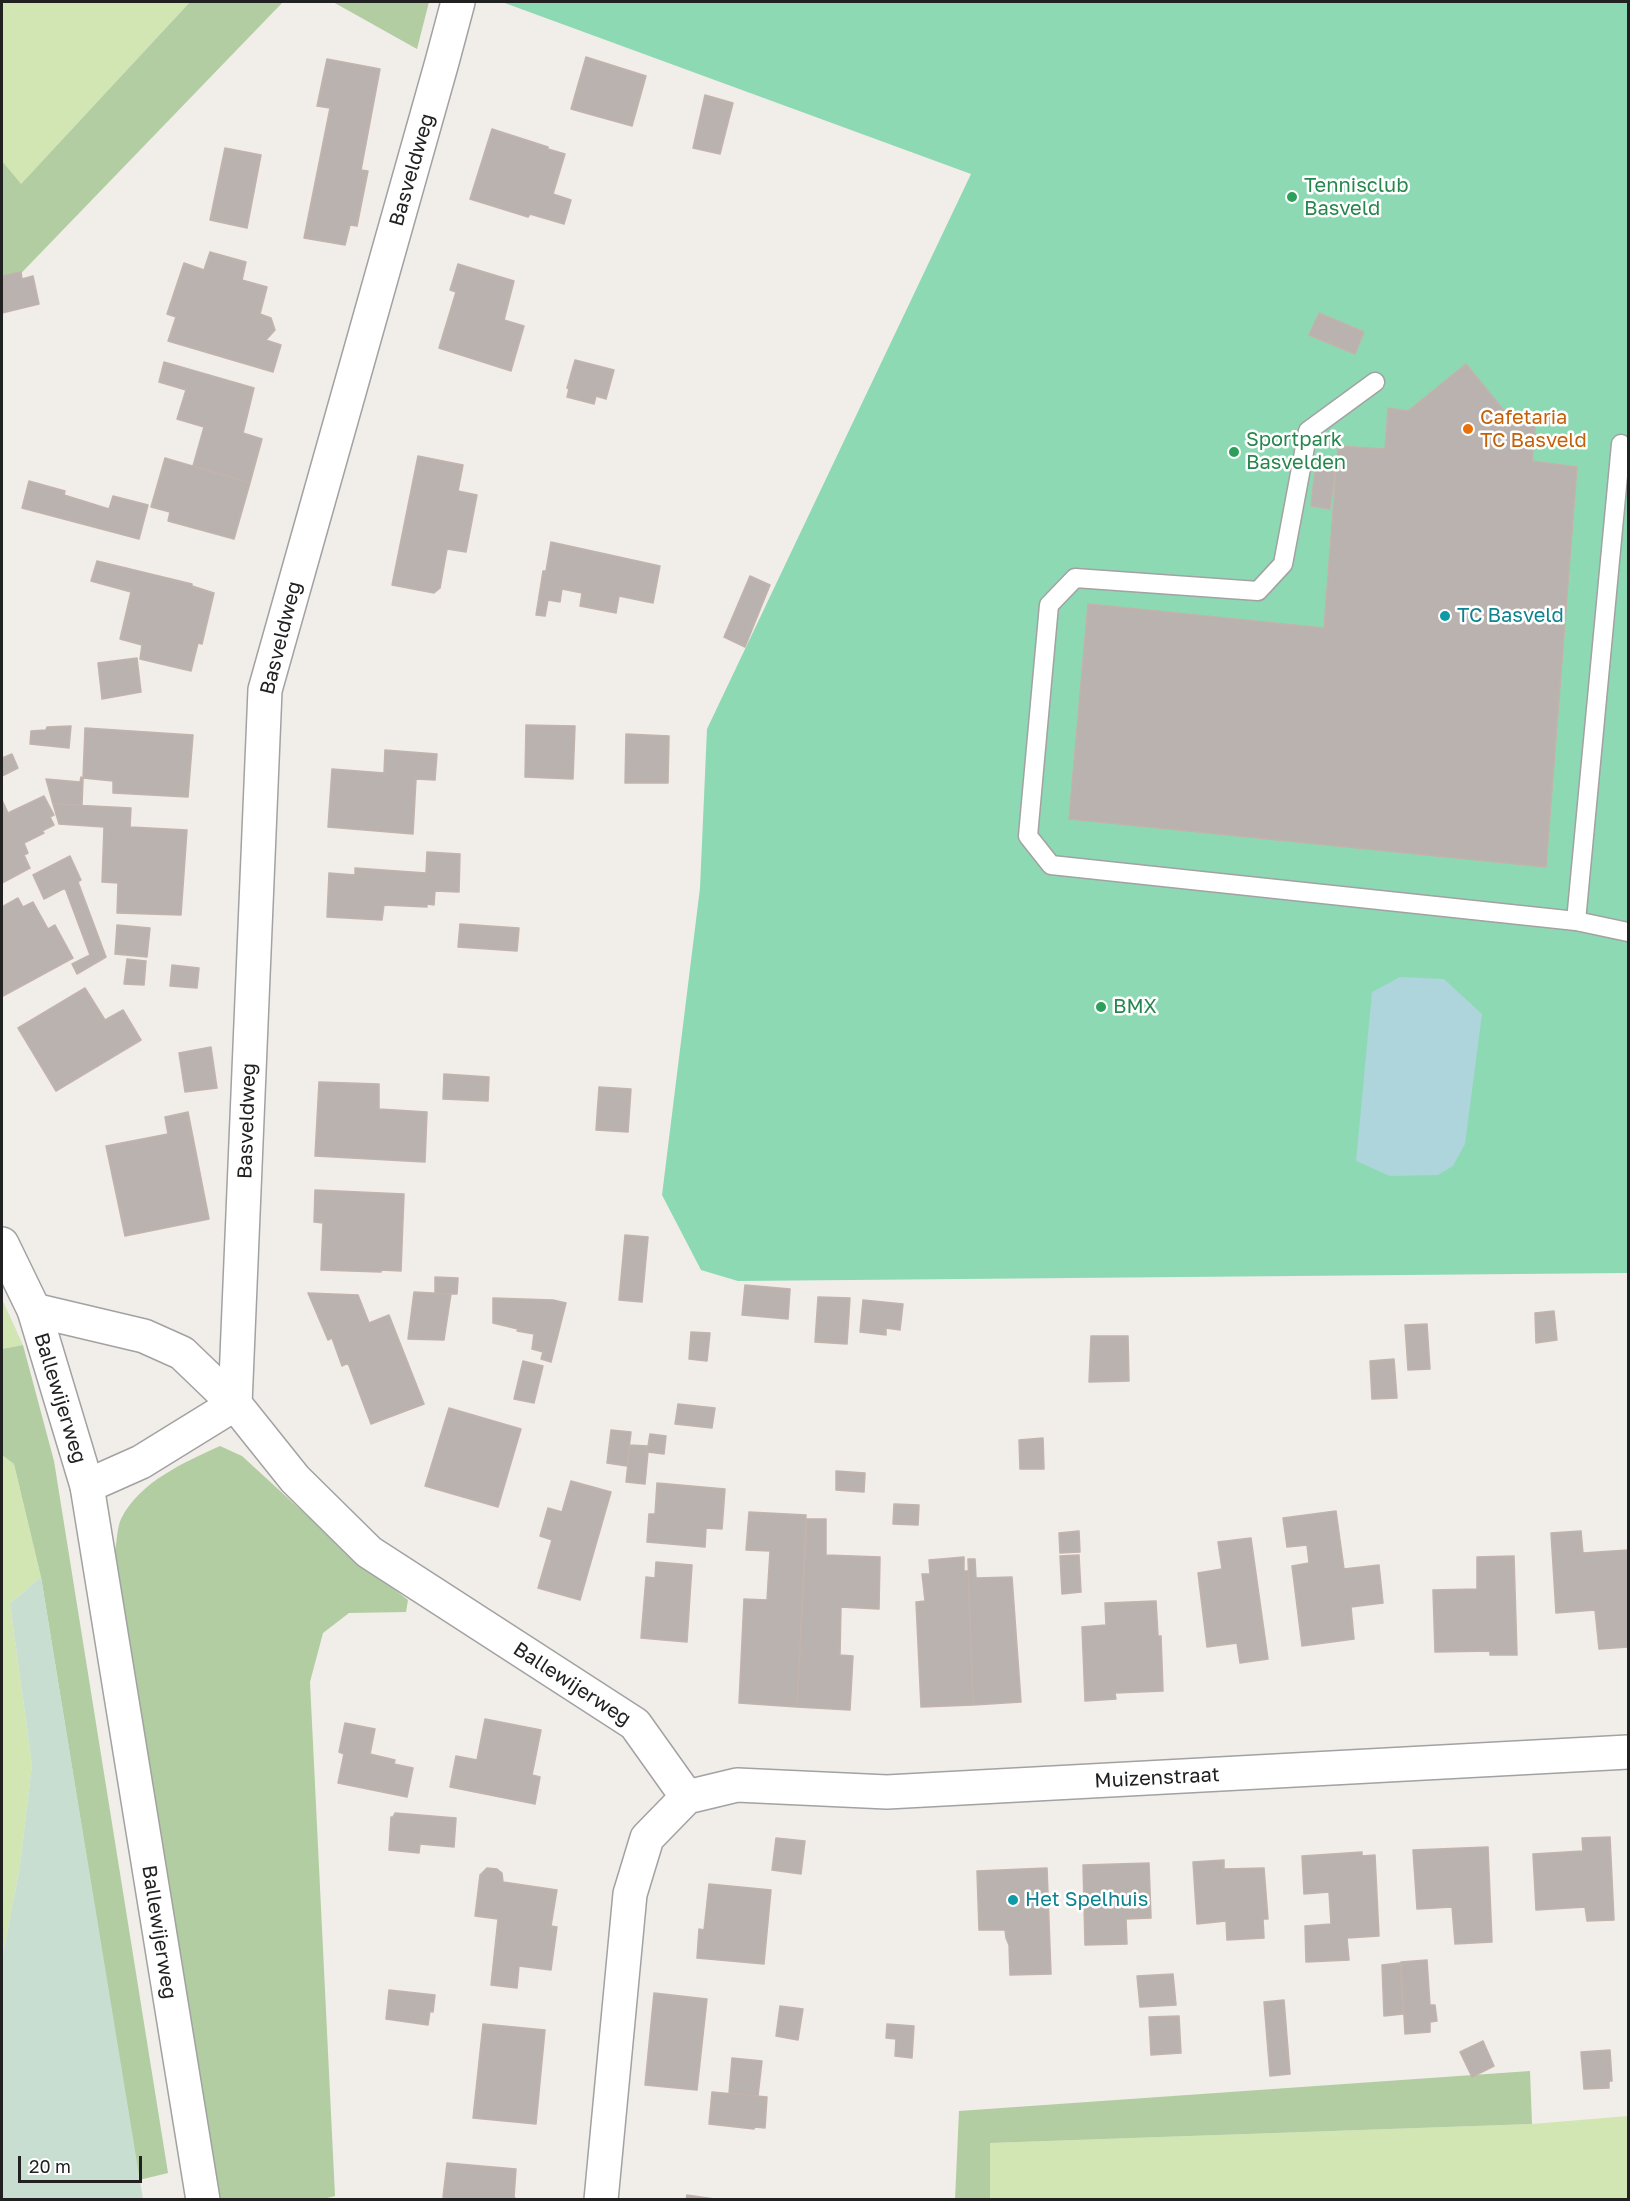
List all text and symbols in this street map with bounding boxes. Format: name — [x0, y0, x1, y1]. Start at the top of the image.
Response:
street label: Basveldweg — [384, 111, 440, 229]
place label: Tennisclub Basveld — [1304, 174, 1408, 221]
marker: Tennisclub Basveld — [1285, 190, 1299, 204]
place label: Cafetaria TC Basveld — [1480, 406, 1587, 453]
marker: Cafetaria TC Basveld — [1461, 422, 1475, 436]
place label: Sportpark Basvelden — [1246, 428, 1346, 475]
marker: Sportpark Basvelden — [1227, 445, 1241, 459]
street label: Basveldweg — [255, 579, 307, 697]
place label: TC Basveld — [1457, 604, 1564, 628]
marker: TC Basveld — [1438, 609, 1452, 623]
place label: BMX — [1113, 995, 1157, 1019]
marker: BMX — [1094, 1000, 1108, 1014]
street label: Basveldweg — [233, 1063, 261, 1179]
street label: Ballewijerweg — [29, 1330, 91, 1466]
street label: Ballewijerweg — [509, 1637, 635, 1731]
street label: Muizenstraat — [1094, 1763, 1220, 1793]
street label: Ballewijerweg — [137, 1863, 181, 2001]
place label: Het Spelhuis — [1025, 1888, 1148, 1912]
marker: Het Spelhuis — [1006, 1893, 1020, 1907]
scale bar — [21, 2144, 146, 2182]
text: 20 m — [29, 2155, 71, 2177]

